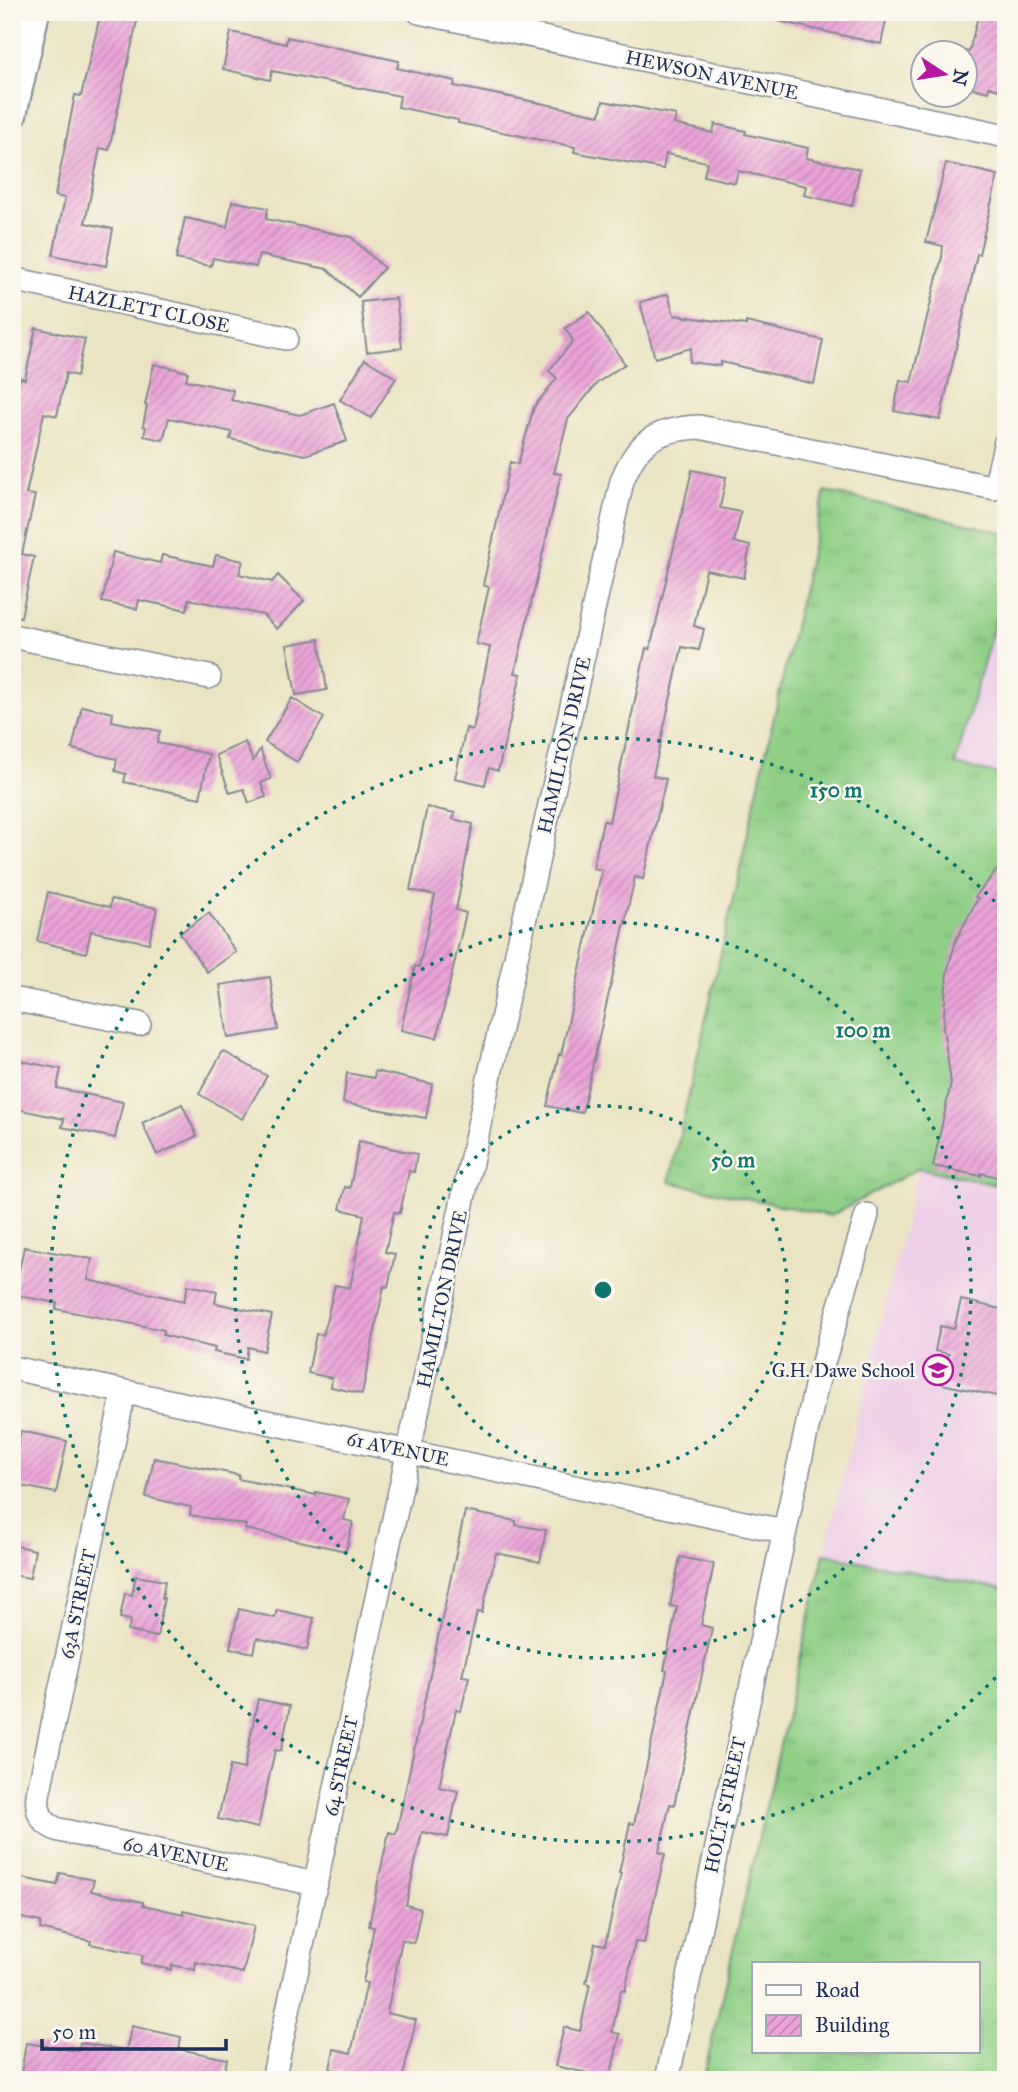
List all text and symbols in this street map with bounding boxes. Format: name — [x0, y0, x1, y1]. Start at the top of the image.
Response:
north arrow — [909, 38, 979, 108]
street label: HEWSON AVENUE — [623, 45, 801, 105]
text: N — [947, 67, 973, 88]
street label: HAZLETT CLOSE — [66, 281, 233, 337]
street label: HAMILTON DRIVE — [532, 654, 596, 836]
text: 150 m — [810, 777, 862, 803]
text: 100 m — [836, 1017, 891, 1043]
text: 50 m — [711, 1147, 755, 1173]
street label: HAMILTON DRIVE — [412, 1208, 472, 1390]
centre of rings — [591, 1278, 615, 1302]
school or university icon: G.H. Dawe School — [921, 1353, 955, 1387]
place label: G.H. Dawe School — [772, 1359, 916, 1382]
street label: 61 AVENUE — [345, 1427, 452, 1471]
street label: 63A STREET — [55, 1547, 101, 1661]
street label: 64 STREET — [319, 1714, 363, 1818]
street label: HOLT STREET — [699, 1735, 751, 1875]
street label: 60 AVENUE — [121, 1832, 231, 1877]
legend — [752, 1962, 979, 2054]
text: Road — [815, 1977, 860, 2003]
scale bar — [42, 2008, 226, 2052]
text: Building — [815, 2012, 889, 2038]
text: 50 m — [52, 2019, 97, 2045]

